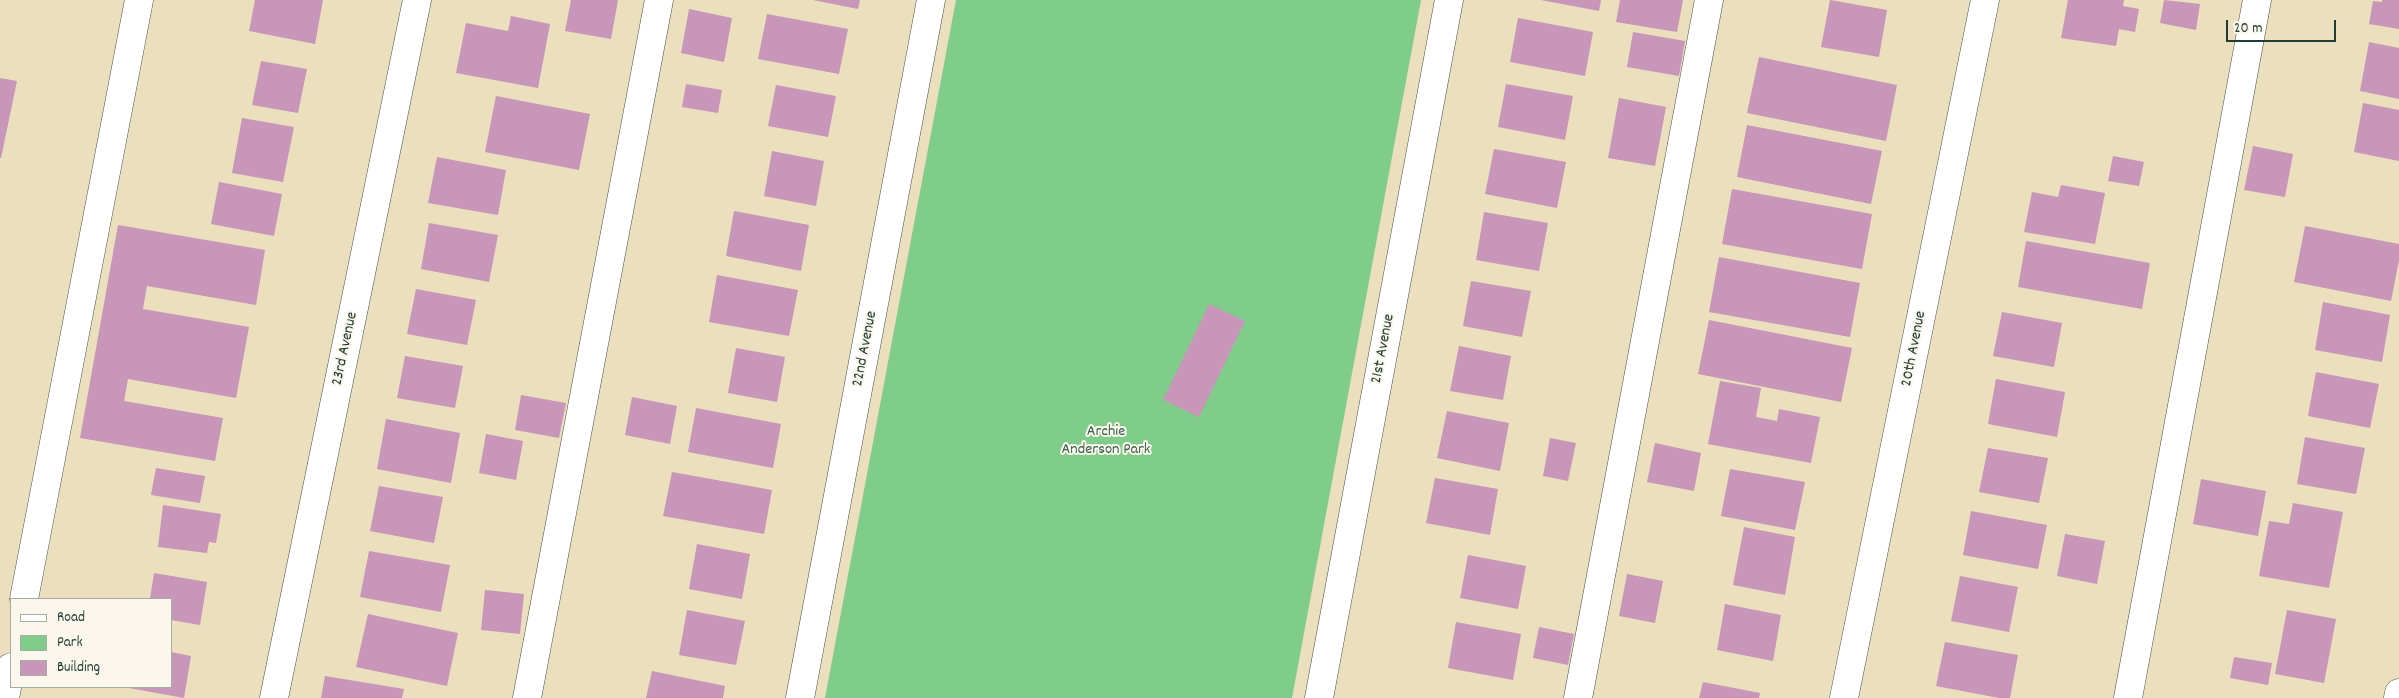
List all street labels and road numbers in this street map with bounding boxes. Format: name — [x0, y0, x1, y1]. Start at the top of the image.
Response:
street label: 23rd Avenue — [329, 310, 363, 388]
street label: 22nd Avenue — [849, 310, 883, 388]
street label: 20th Avenue — [1898, 310, 1932, 388]
street label: 21st Avenue — [1368, 313, 1400, 385]

